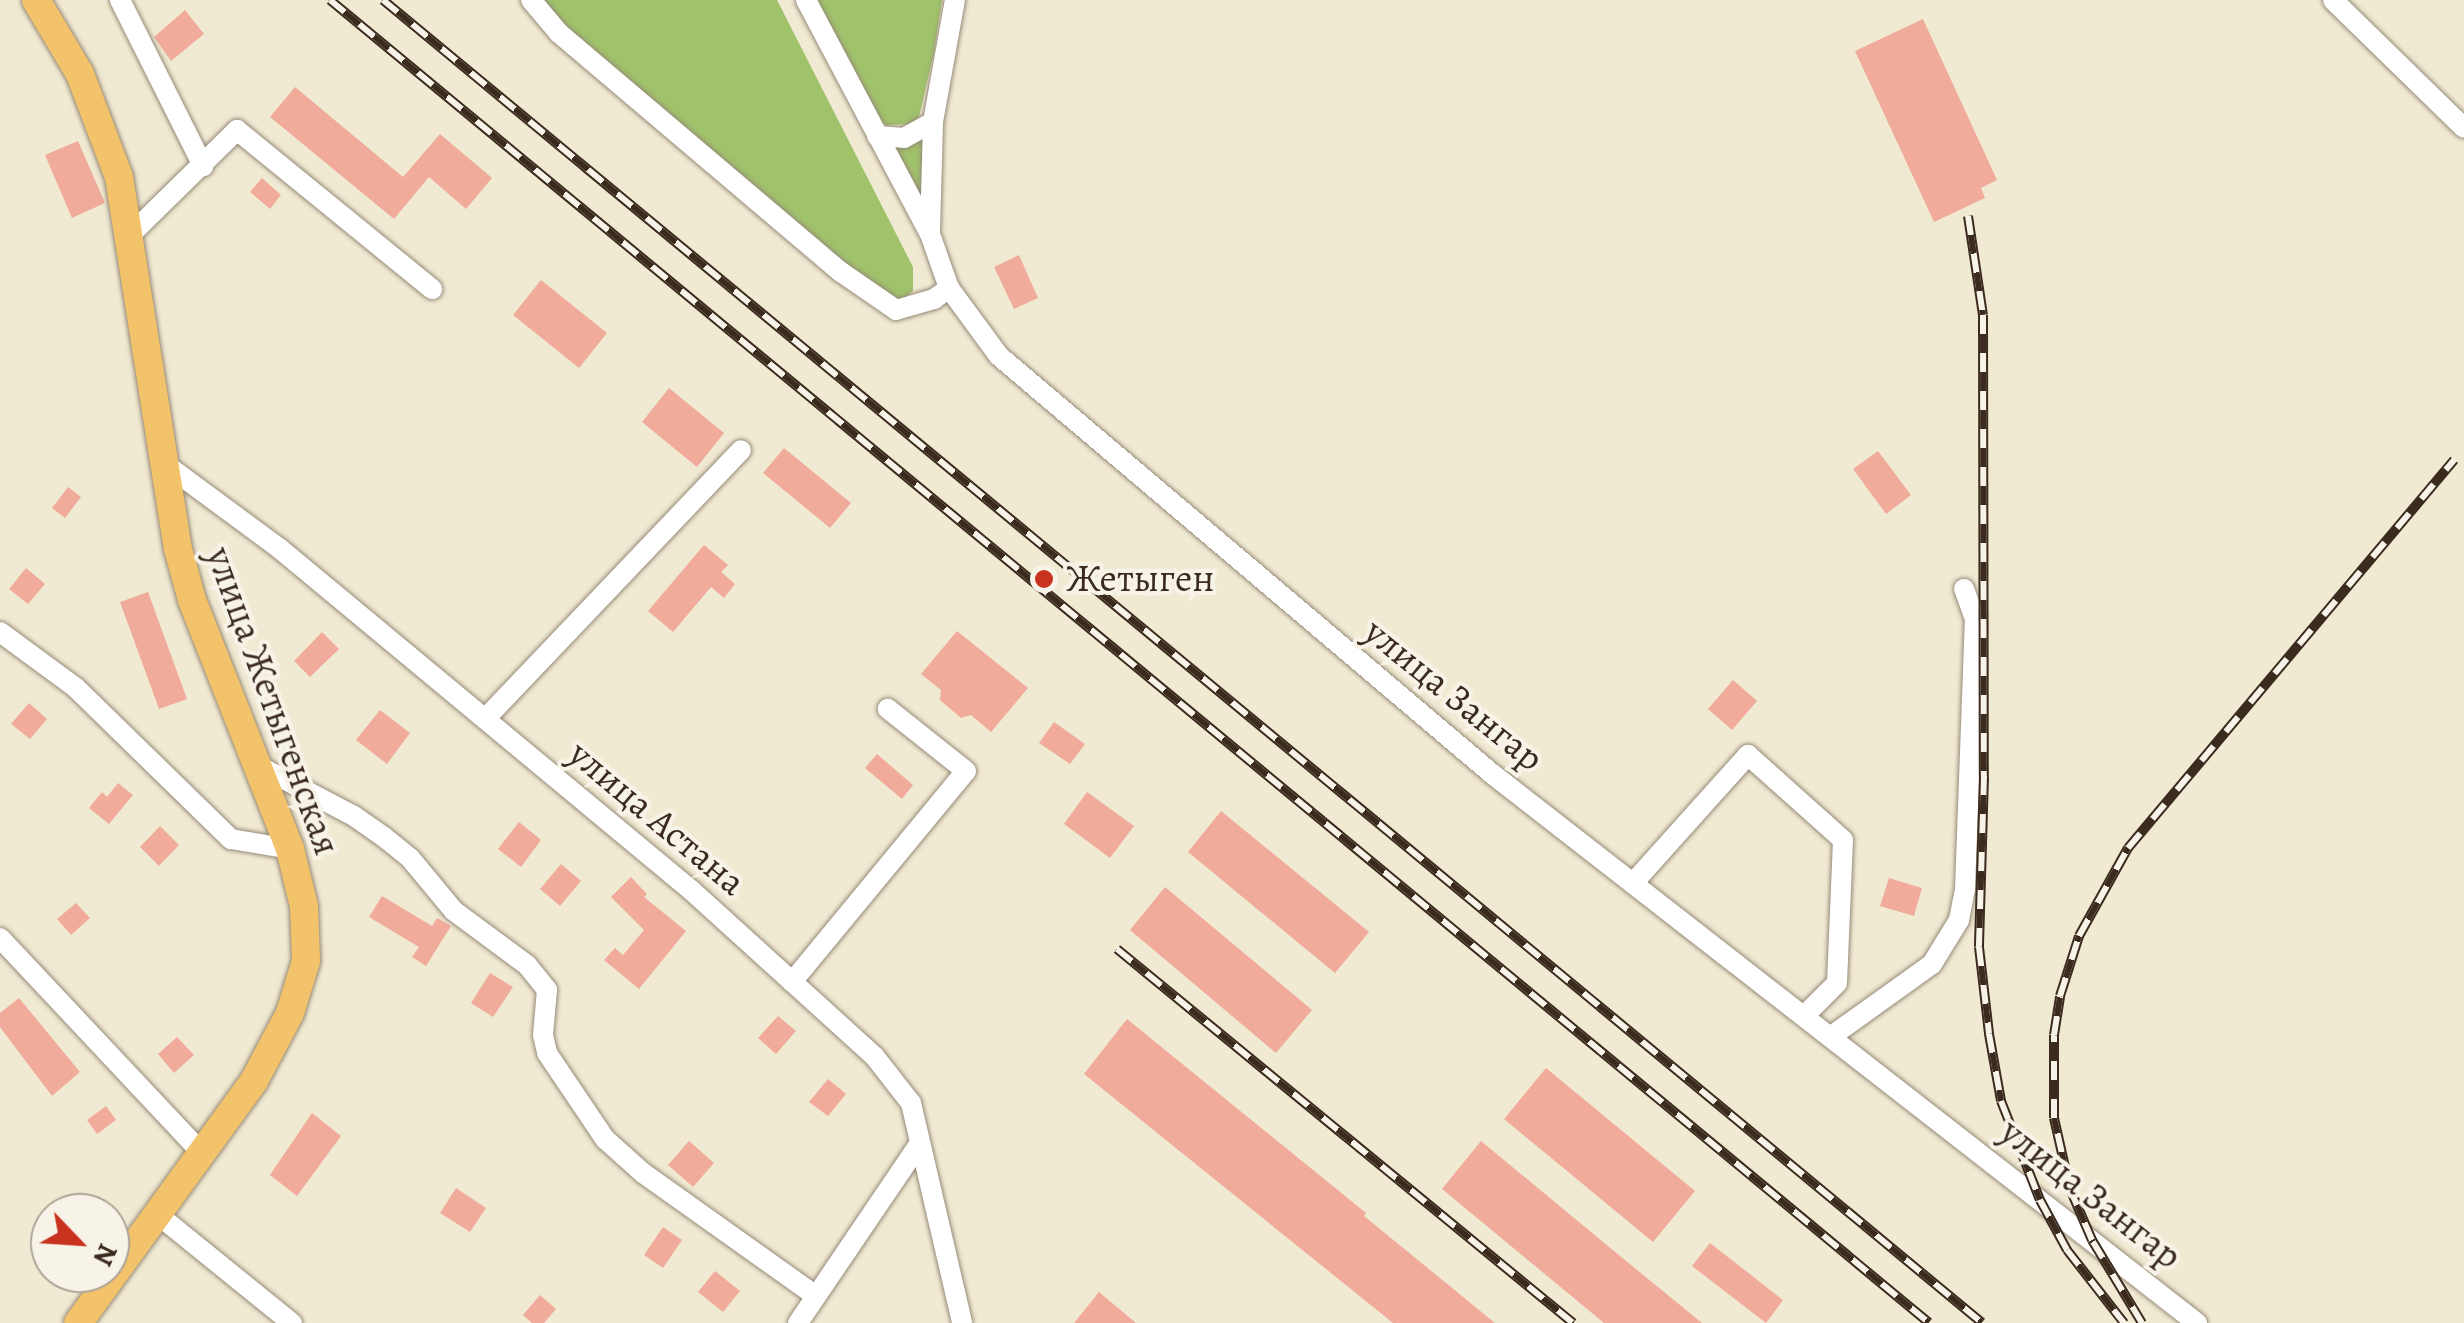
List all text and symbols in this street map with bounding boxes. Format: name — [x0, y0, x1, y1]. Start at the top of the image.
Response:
street label: улица Жетыгенская — [196, 541, 350, 861]
place label: Жетыген — [1066, 556, 1214, 602]
marker: Жетыген — [1031, 566, 1057, 592]
street label: улица Зангар — [1355, 609, 1553, 781]
street label: улица Астана — [559, 731, 755, 905]
street label: улица Зангар — [1991, 1109, 2191, 1279]
north arrow — [30, 1193, 130, 1293]
text: N — [84, 1238, 127, 1272]

